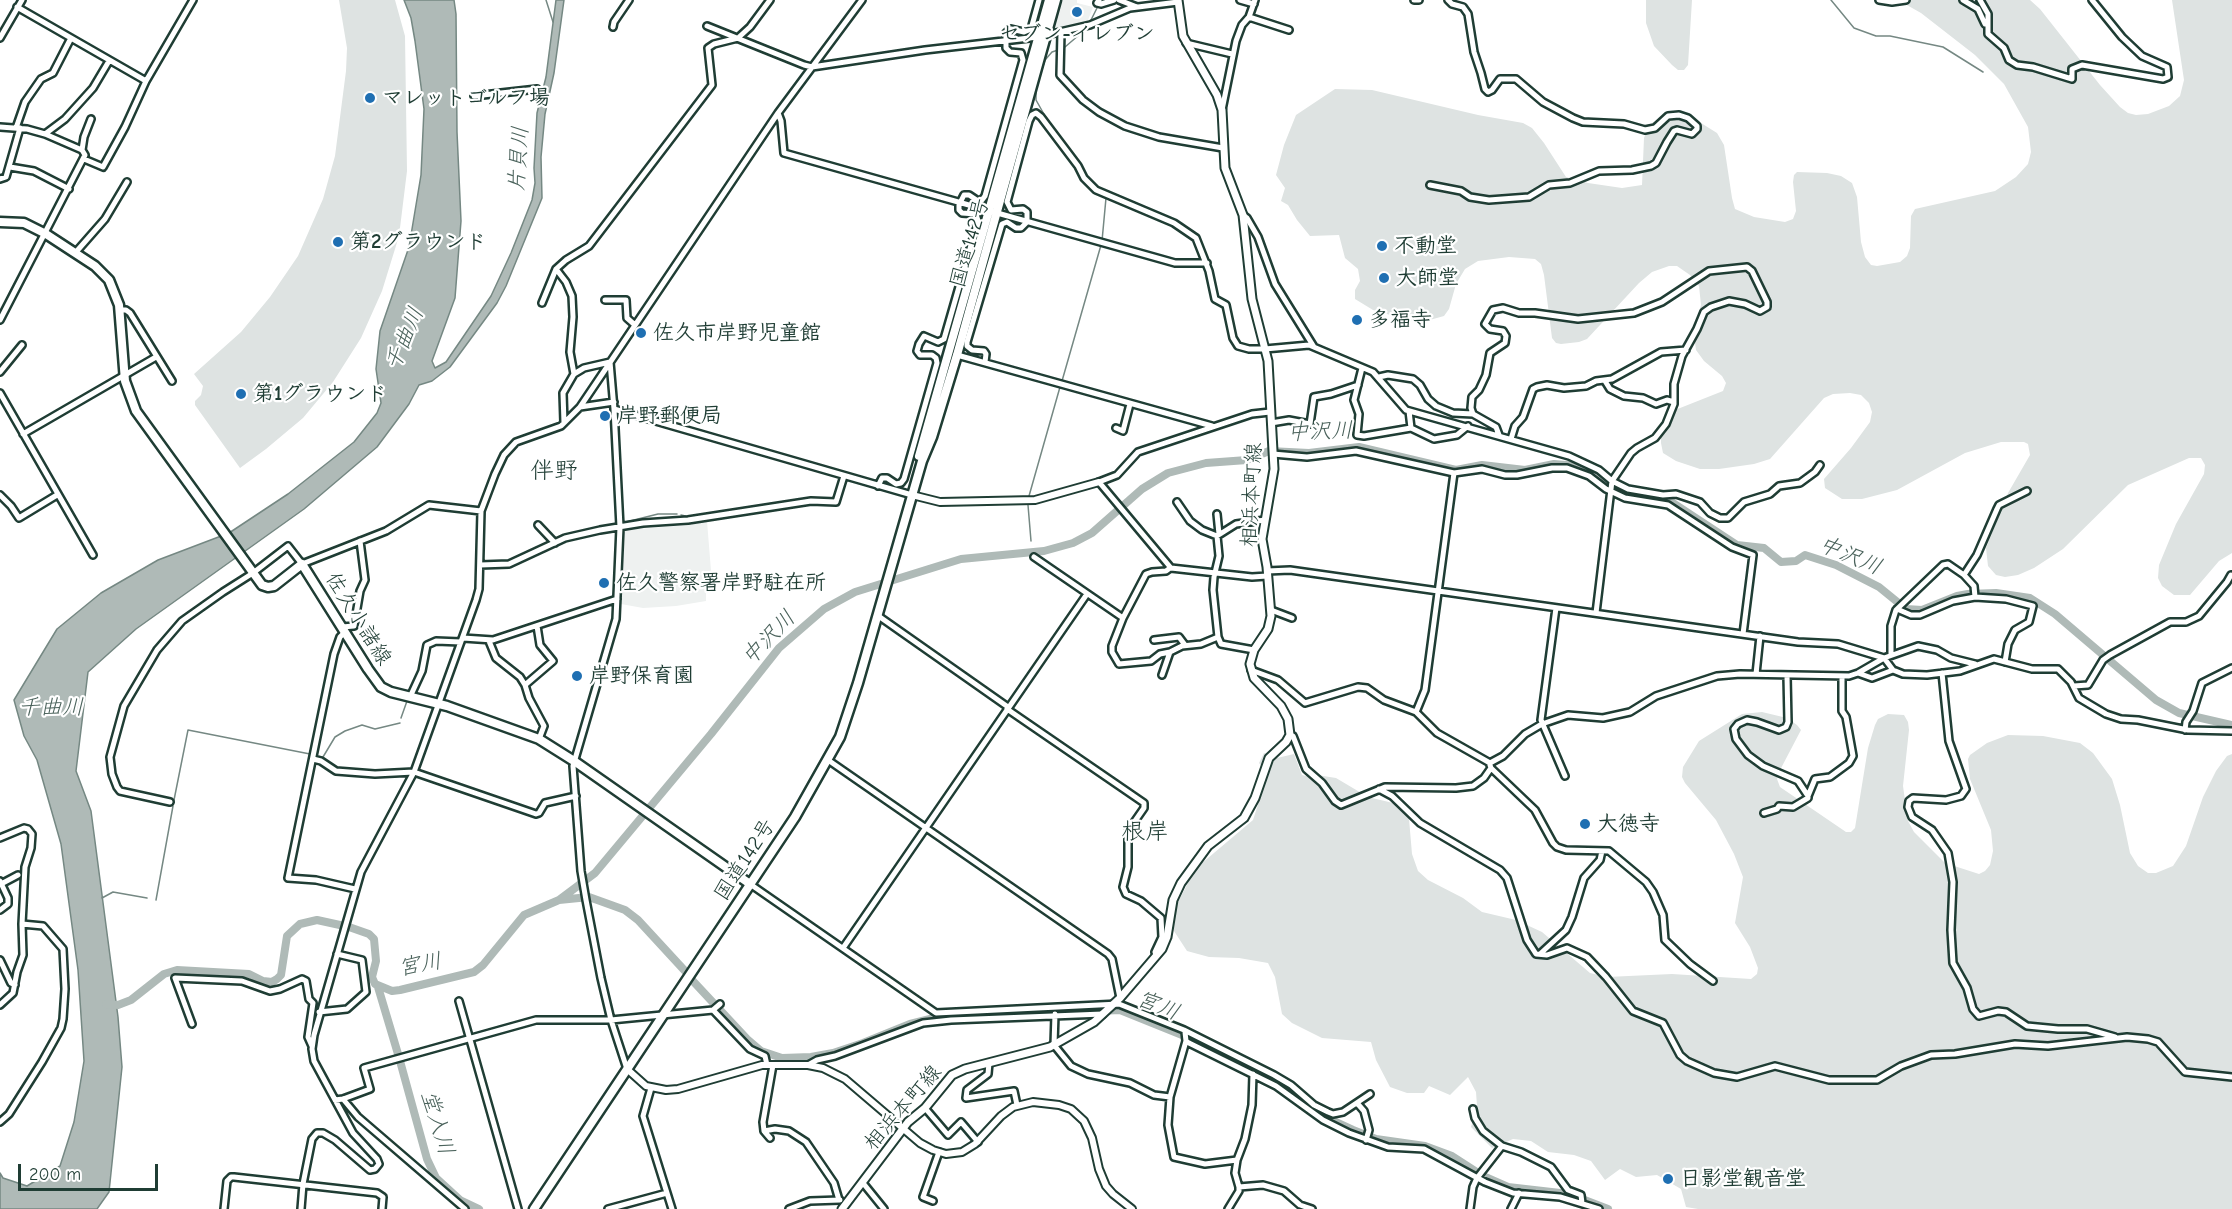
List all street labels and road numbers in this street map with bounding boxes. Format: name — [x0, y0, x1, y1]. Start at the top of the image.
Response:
street label: 国道142号 — [945, 195, 995, 291]
street label: 相浜本町線 — [1237, 442, 1267, 548]
street label: 佐久小諸線 — [319, 568, 397, 670]
street label: 国道142号 — [709, 814, 781, 906]
street label: 相浜本町線 — [859, 1060, 947, 1156]

